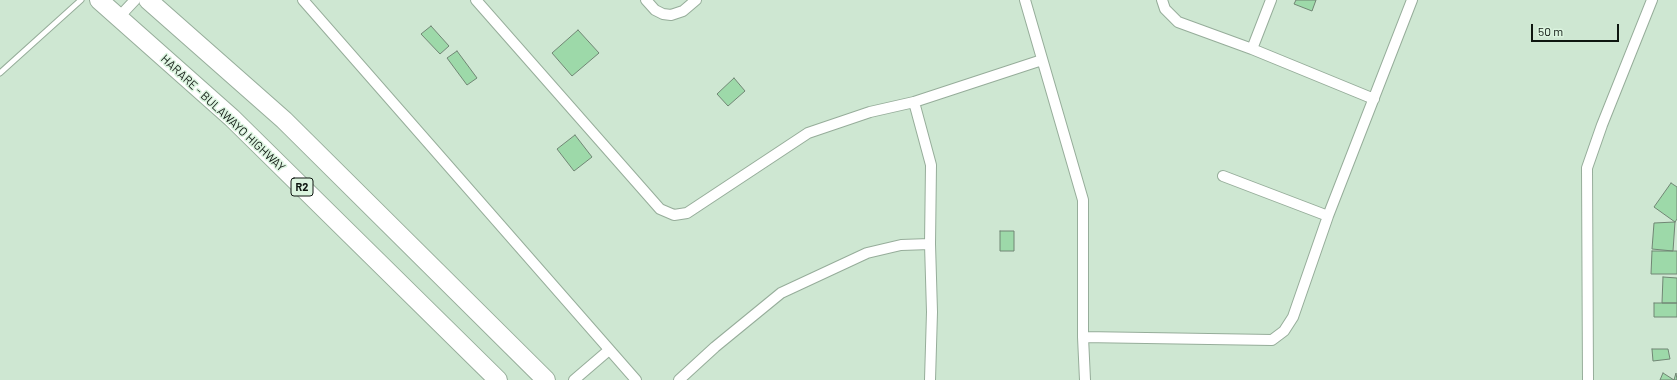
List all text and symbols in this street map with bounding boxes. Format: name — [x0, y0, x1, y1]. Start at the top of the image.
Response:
scale bar — [1533, 16, 1621, 42]
text: 50 m — [1538, 24, 1563, 38]
street label: HARARE - BULAWAYO HIGHWAY — [158, 52, 288, 174]
road number: R2 — [291, 178, 313, 196]

